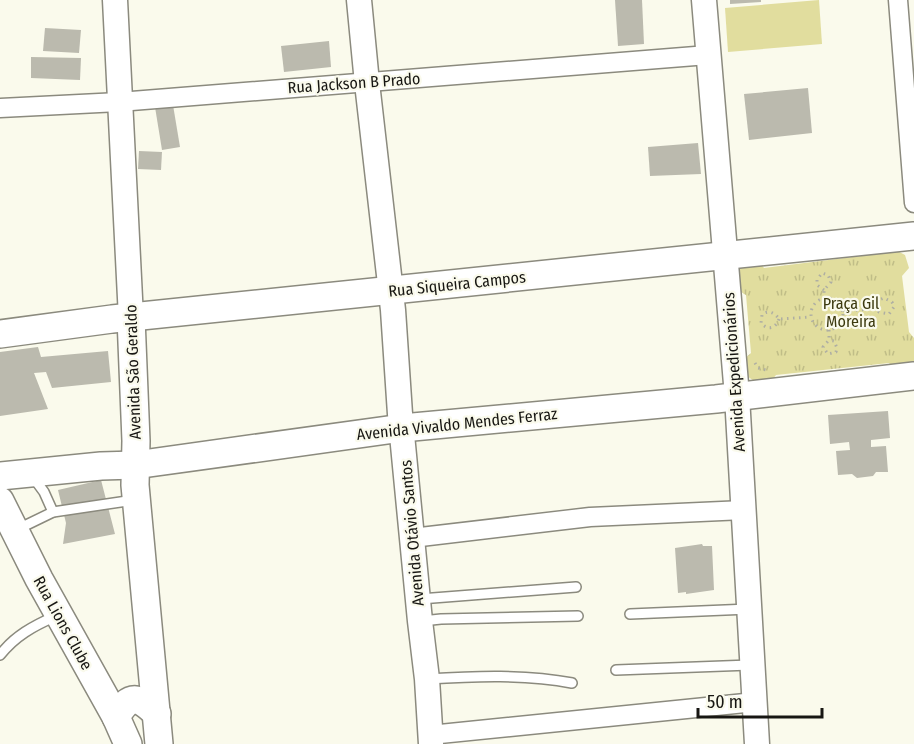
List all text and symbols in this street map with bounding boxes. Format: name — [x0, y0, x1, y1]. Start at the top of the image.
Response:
street label: Rua Jackson B Prado — [287, 69, 421, 97]
street label: Rua Siqueira Campos — [387, 267, 527, 301]
street label: Avenida Expedicionários — [719, 291, 749, 452]
park label: Praça Gil Moreira — [823, 294, 879, 331]
street label: Avenida São Geraldo — [121, 304, 145, 440]
street label: Avenida Vivaldo Mendes Ferraz — [356, 404, 558, 444]
street label: Avenida Otávio Santos — [396, 459, 428, 607]
street label: Rua Lions Clube — [29, 573, 97, 673]
scale bar — [698, 681, 822, 719]
text: 50 m — [707, 691, 743, 713]

